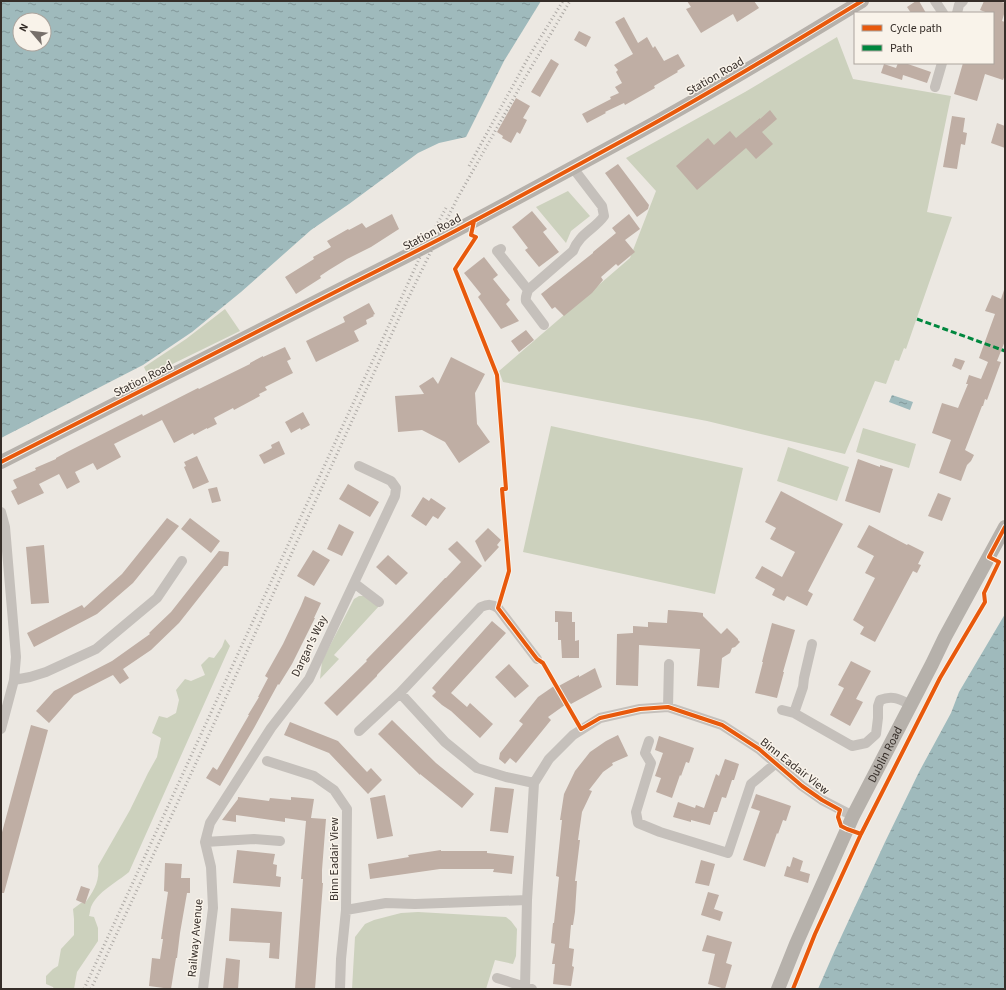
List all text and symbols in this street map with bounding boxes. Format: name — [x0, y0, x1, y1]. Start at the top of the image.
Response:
north arrow — [12, 12, 52, 52]
legend — [854, 12, 994, 64]
text: Cycle path — [890, 20, 942, 37]
text: N — [15, 21, 32, 34]
text: Path — [890, 40, 913, 57]
street label: Station Road — [683, 53, 747, 100]
street label: Station Road — [400, 210, 465, 255]
street label: Station Road — [111, 357, 176, 402]
street label: Dargan's Way — [287, 612, 332, 680]
street label: Dublin Road — [864, 723, 907, 786]
street label: Binn Eadair View — [756, 734, 833, 799]
street label: Binn Eadair View — [326, 817, 343, 901]
street label: Railway Avenue — [184, 898, 207, 978]

